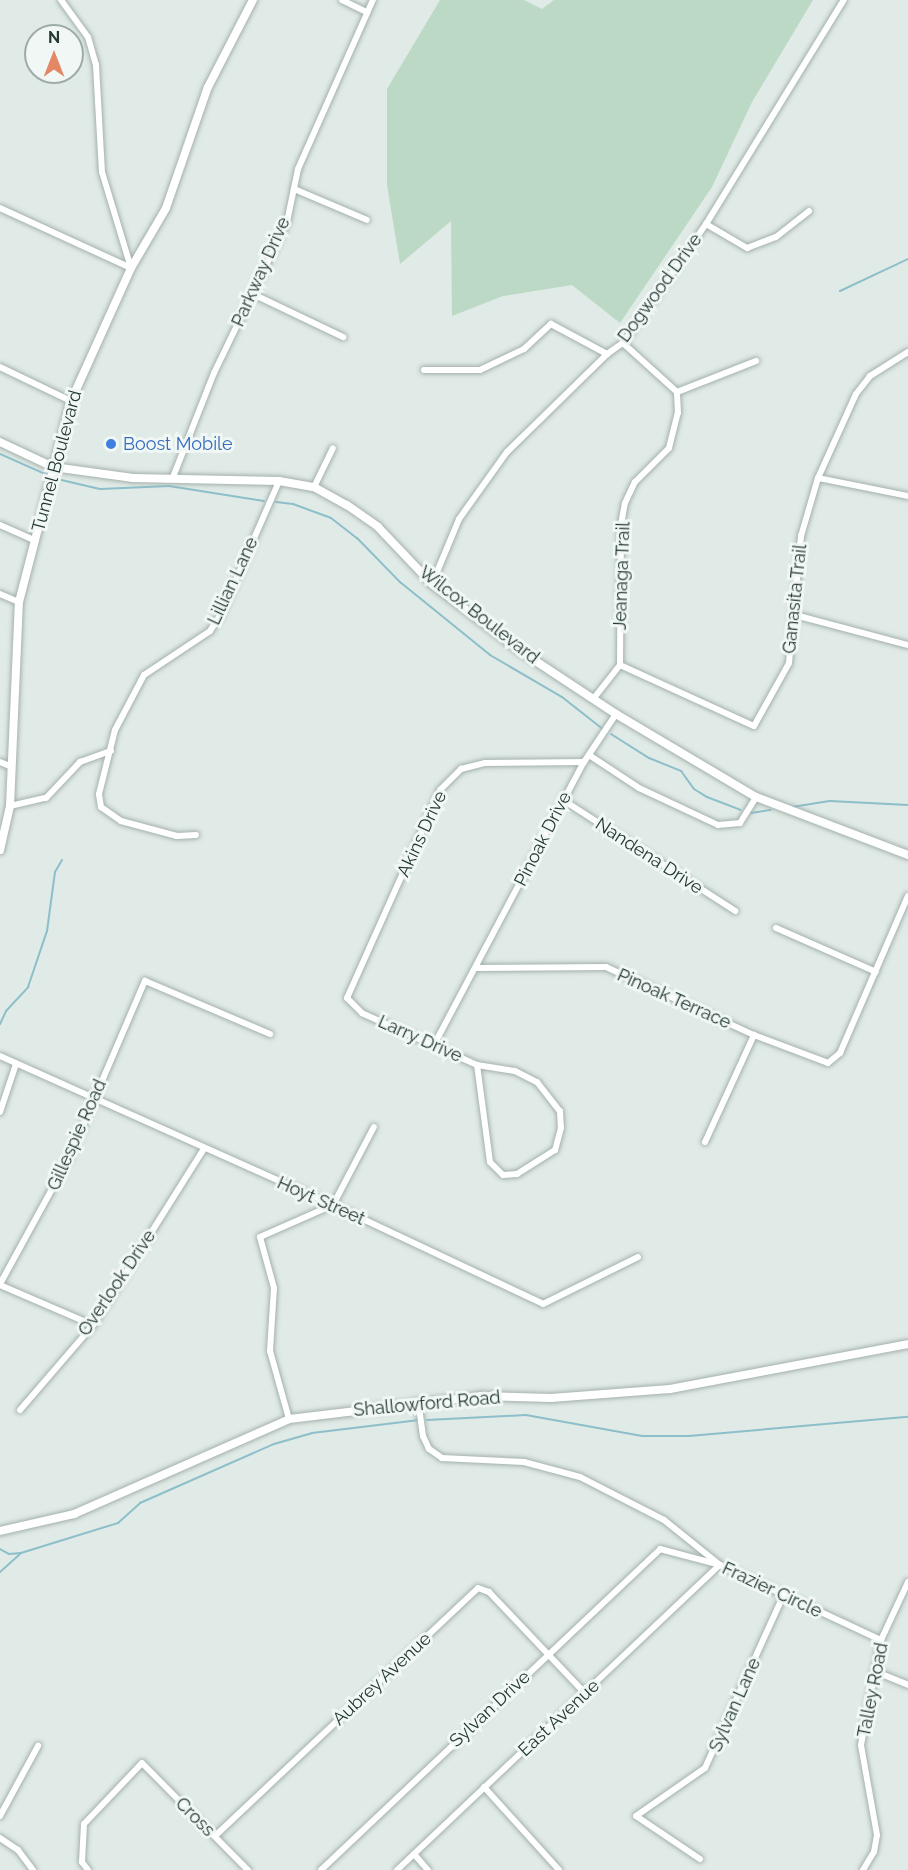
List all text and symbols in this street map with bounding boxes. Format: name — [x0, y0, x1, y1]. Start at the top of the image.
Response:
north arrow — [24, 24, 84, 84]
text: N — [48, 28, 60, 47]
street label: Parkway Drive — [227, 214, 295, 330]
street label: Dogwood Drive — [613, 229, 707, 347]
street label: Tunnel Boulevard — [28, 388, 86, 534]
place label: Boost Mobile — [123, 433, 233, 455]
marker: Boost Mobile — [104, 437, 118, 451]
street label: Jeanaga Trail — [609, 521, 635, 631]
street label: Lillian Lane — [203, 534, 263, 628]
street label: Ganasita Trail — [778, 543, 812, 655]
street label: Wilcox Boulevard — [415, 561, 543, 669]
street label: Akins Drive — [393, 788, 451, 880]
street label: Pinoak Drive — [510, 788, 576, 890]
street label: Nandena Drive — [591, 813, 707, 899]
street label: Pinoak Terrace — [614, 964, 734, 1034]
street label: Larry Drive — [374, 1011, 466, 1067]
street label: Gillespie Road — [43, 1076, 111, 1194]
street label: Hoyt Street — [274, 1172, 368, 1230]
street label: Overlook Drive — [74, 1226, 160, 1340]
street label: Shallowford Road — [353, 1387, 501, 1421]
street label: Frazier Circle — [719, 1557, 825, 1623]
street label: Aubrey Avenue — [328, 1628, 436, 1730]
street label: Talley Road — [853, 1641, 893, 1739]
street label: Sylvan Lane — [705, 1655, 765, 1755]
street label: Sylvan Drive — [445, 1666, 535, 1752]
street label: East Avenue — [514, 1675, 604, 1761]
street label: Cross — [171, 1793, 219, 1841]

